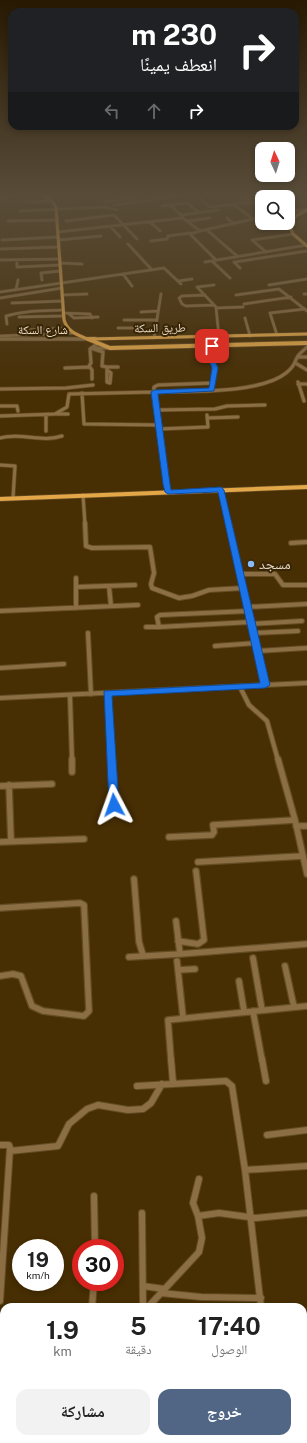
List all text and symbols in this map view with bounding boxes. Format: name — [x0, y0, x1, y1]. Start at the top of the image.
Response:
text: 230 m — [131, 18, 217, 51]
icon: right — [231, 24, 283, 76]
text: انعطف يمينًا — [140, 54, 217, 75]
icon: left — [101, 100, 123, 122]
icon: ahead — [143, 100, 165, 122]
icon: right — [185, 100, 207, 122]
north arrow — [255, 142, 295, 182]
map controls — [255, 142, 295, 230]
button: search — [255, 190, 295, 230]
street label: طريق السكة — [134, 321, 186, 336]
street label: شارع السكة — [18, 323, 68, 338]
pin — [195, 329, 229, 363]
icon: arrive — [201, 335, 223, 357]
place label: مسجد — [259, 556, 291, 572]
marker: مسجد — [246, 559, 256, 569]
position arrow — [93, 784, 135, 826]
speed limit sign: 30 — [72, 1239, 124, 1291]
text: 19 — [27, 1248, 49, 1272]
text: km/h — [26, 1269, 50, 1281]
text: 5 — [130, 1312, 146, 1340]
text: 17:40 — [198, 1312, 261, 1340]
text: 1.9 — [46, 1316, 79, 1344]
text: دقيقة — [125, 1342, 152, 1357]
text: الوصول — [211, 1342, 247, 1357]
text: km — [53, 1344, 72, 1359]
button: مشاركة — [16, 1389, 150, 1435]
button: خروج — [158, 1389, 291, 1435]

